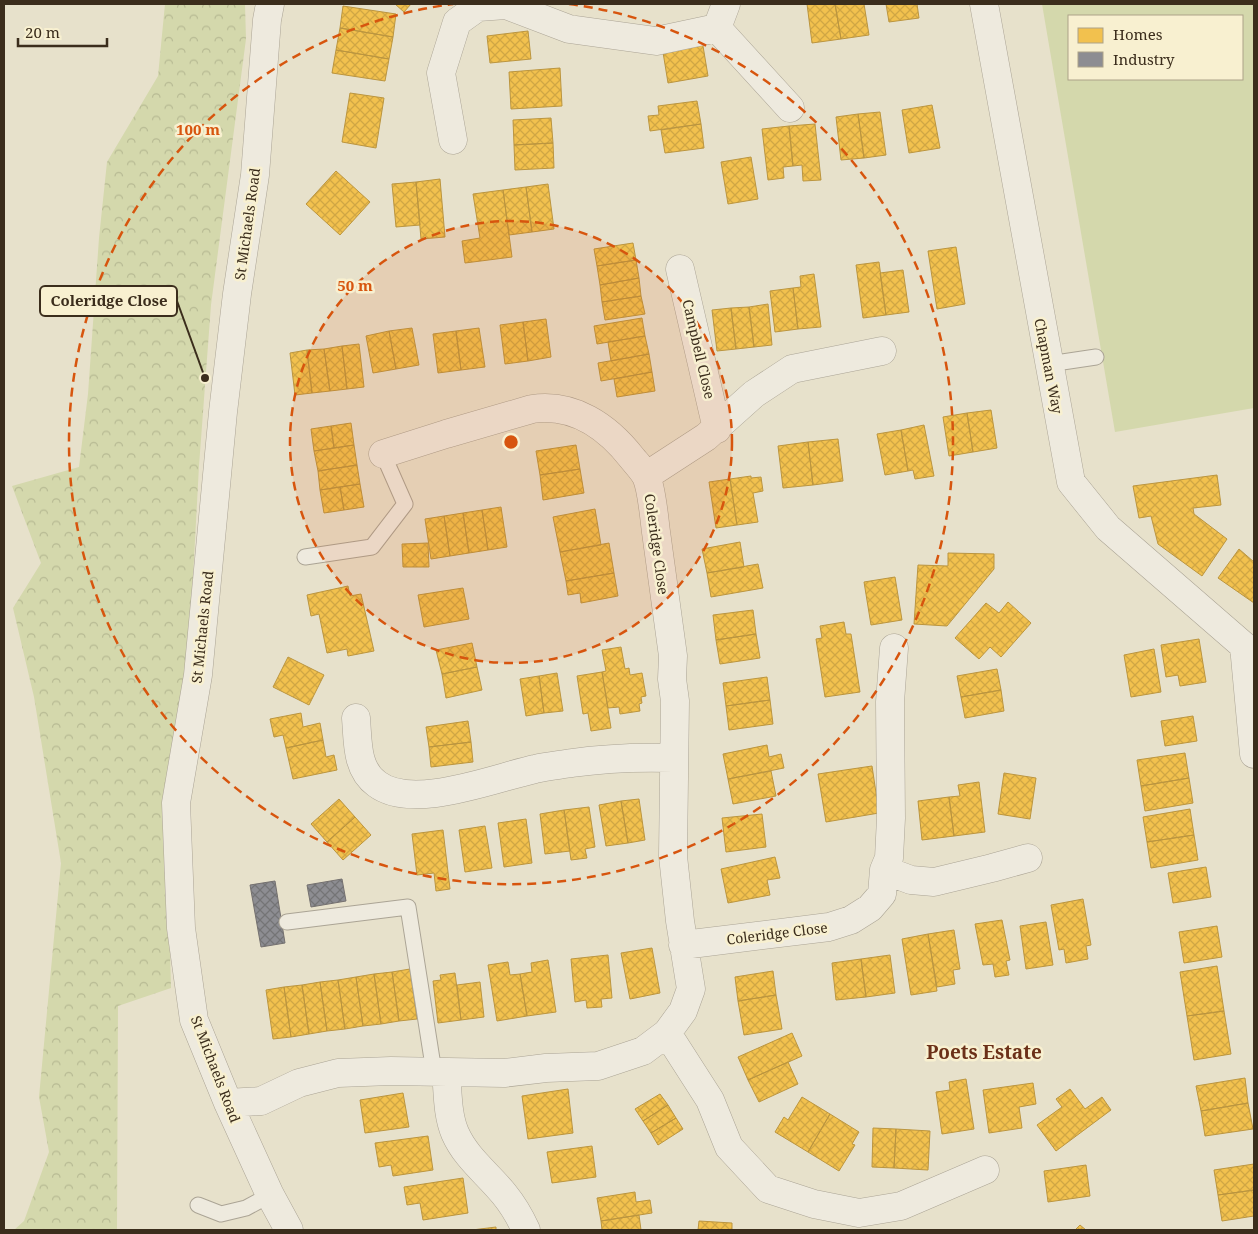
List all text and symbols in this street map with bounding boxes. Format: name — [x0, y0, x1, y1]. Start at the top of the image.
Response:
scale bar — [18, 15, 106, 47]
legend — [1068, 15, 1243, 80]
text: 20 m — [25, 22, 60, 42]
text: Homes — [1113, 24, 1163, 44]
text: Industry — [1113, 49, 1175, 69]
text: 100 m — [176, 119, 220, 139]
street label: St Michaels Road — [230, 166, 264, 281]
text: 50 m — [337, 275, 373, 295]
callout: Coleridge Close — [40, 286, 177, 316]
text: Coleridge Close — [50, 290, 168, 310]
street label: Campbell Close — [678, 297, 720, 401]
street label: Chapman Way — [1030, 317, 1068, 415]
centre of rings — [502, 433, 520, 451]
street label: Coleridge Close — [641, 492, 673, 596]
street label: St Michaels Road — [187, 569, 217, 684]
street label: Coleridge Close — [725, 917, 829, 949]
street label: St Michaels Road — [187, 1013, 245, 1126]
district label: Poets Estate — [926, 1039, 1042, 1065]

